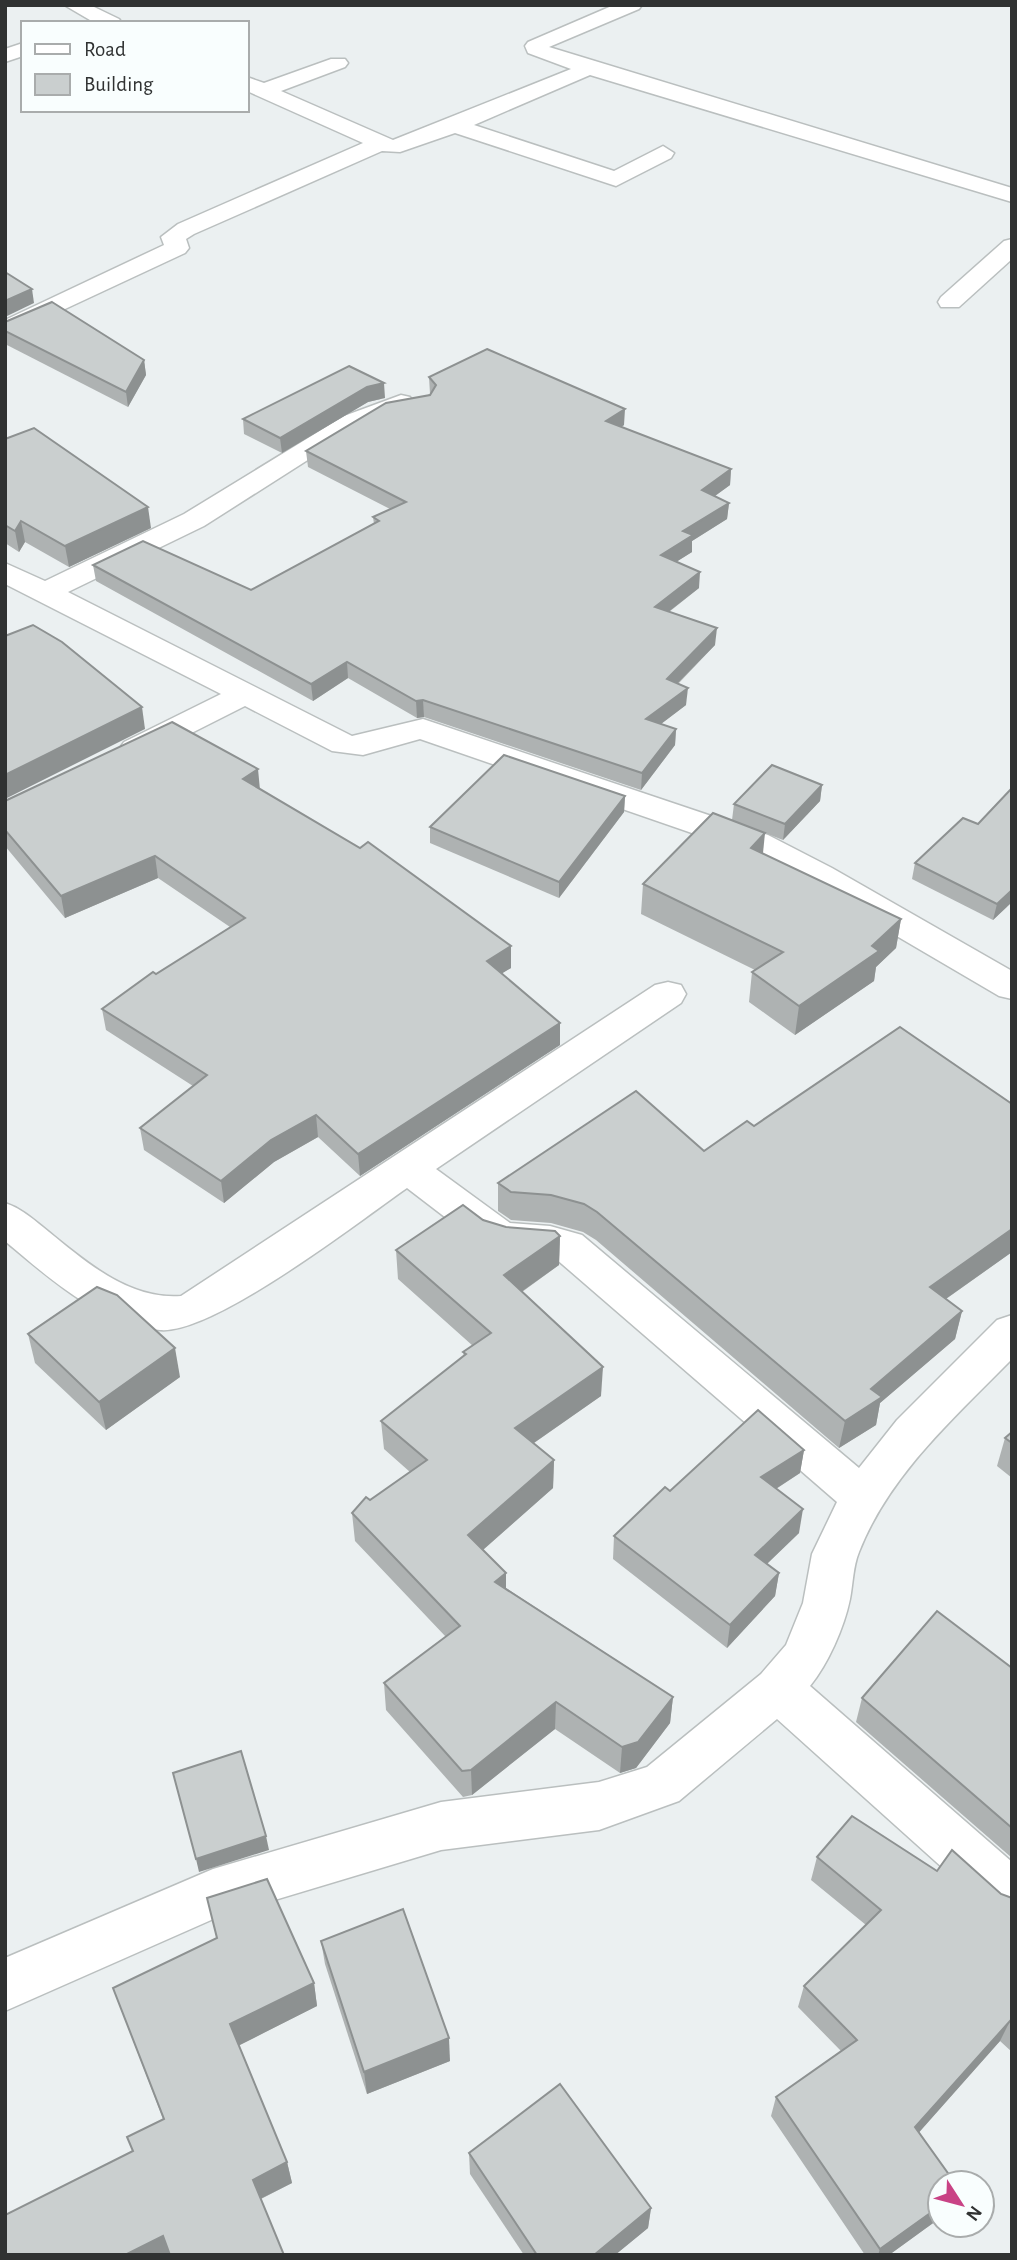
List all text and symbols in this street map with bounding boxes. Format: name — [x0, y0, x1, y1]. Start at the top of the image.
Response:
legend — [21, 21, 248, 112]
text: Road — [84, 39, 126, 60]
text: Building — [84, 74, 154, 95]
north arrow — [926, 2169, 996, 2239]
text: N — [962, 2202, 985, 2224]

